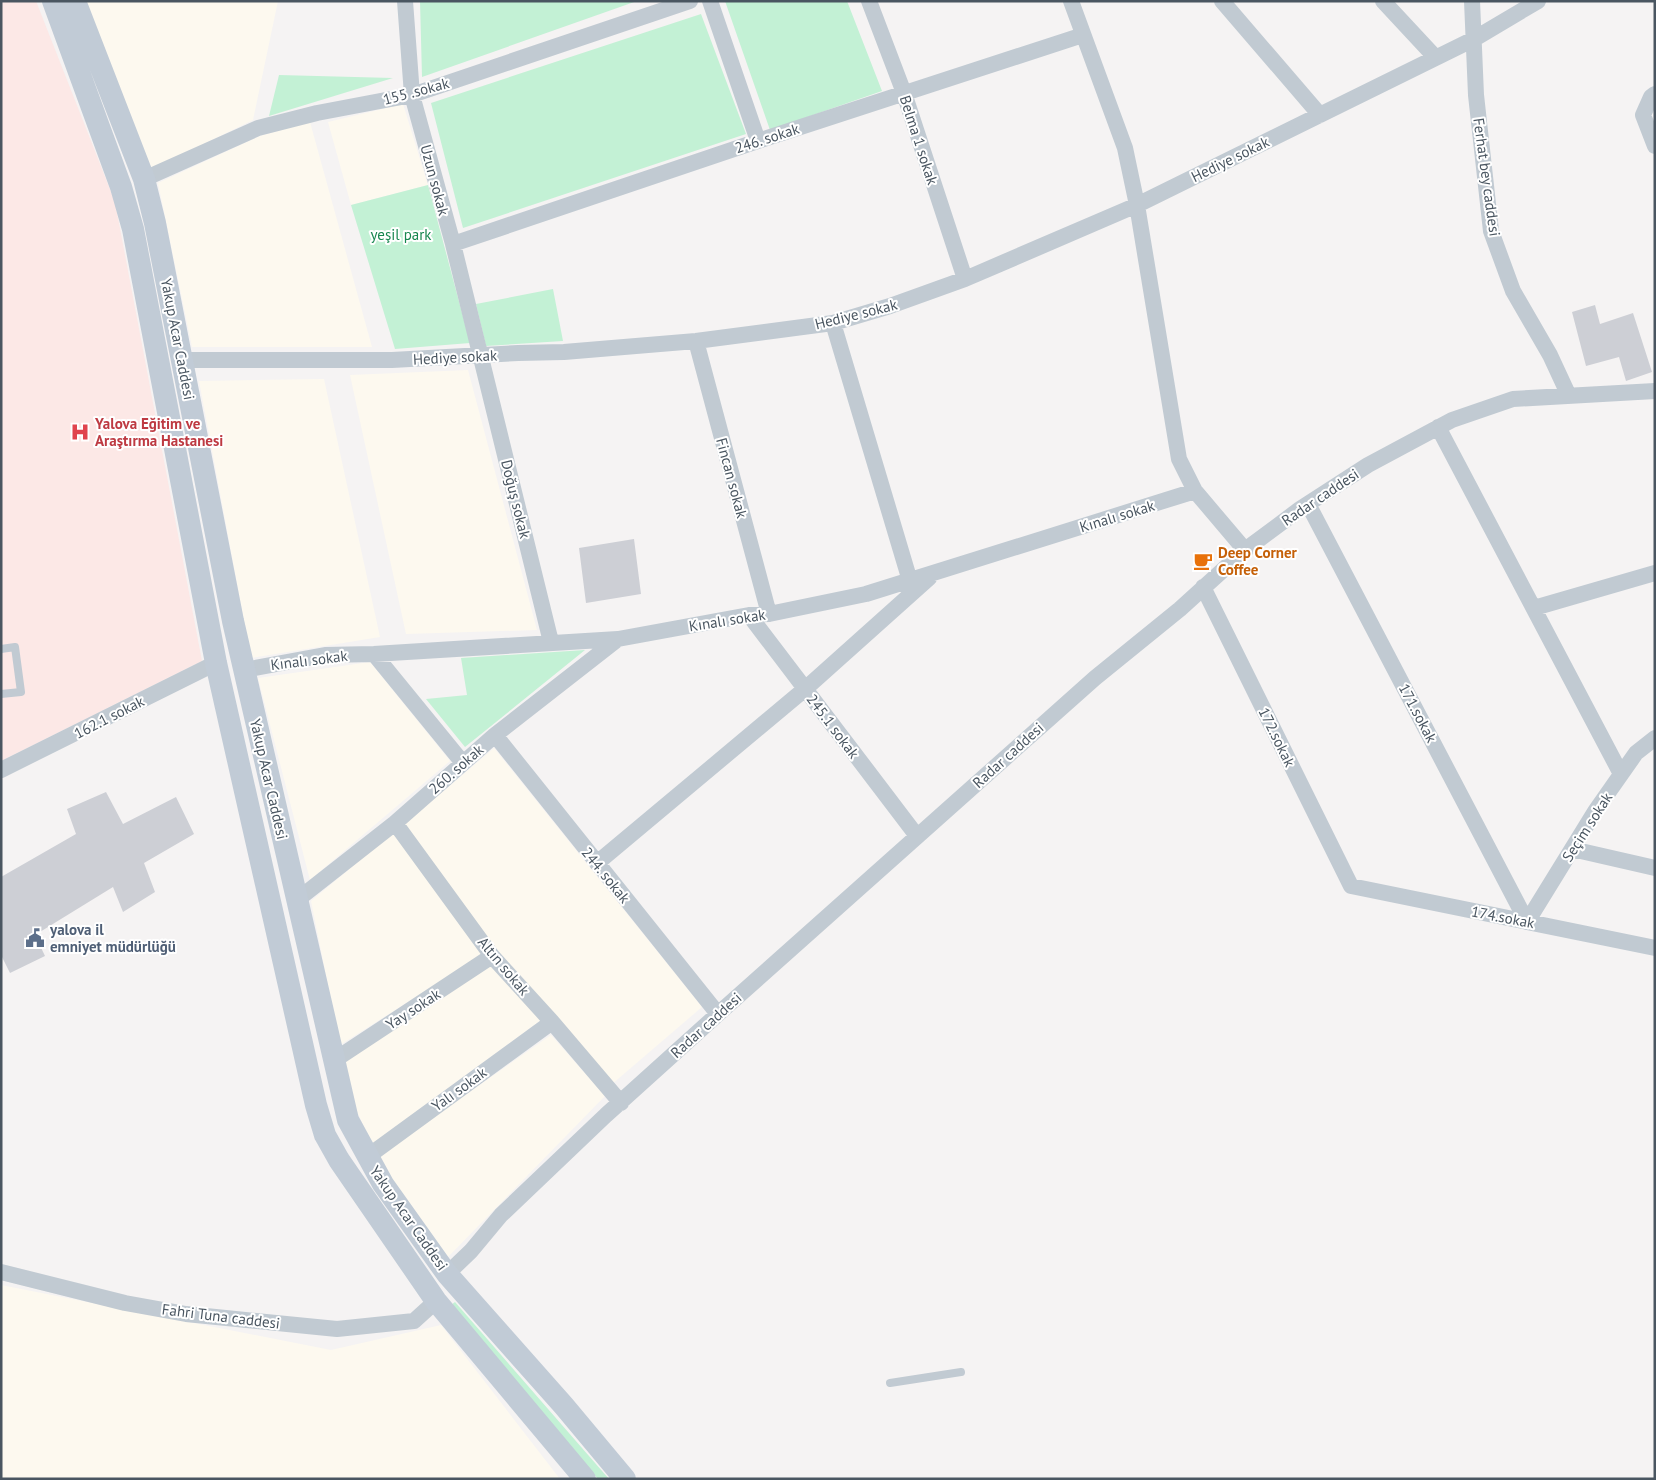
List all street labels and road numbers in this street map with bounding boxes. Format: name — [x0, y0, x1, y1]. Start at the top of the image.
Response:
street label: 155 .sokak — [381, 73, 452, 109]
street label: Belma 1 sokak — [896, 93, 943, 188]
street label: Ferhat bey caddesi — [1469, 117, 1505, 237]
street label: 246. sokak — [732, 118, 802, 157]
street label: Hediye sokak — [1188, 132, 1273, 186]
street label: Uzun sokak — [416, 142, 454, 218]
street label: Yakup Acar Caddesi — [157, 277, 199, 401]
street label: Hediye sokak — [813, 294, 900, 333]
street label: Hediye sokak — [412, 345, 498, 369]
street label: Fincan sokak — [712, 436, 752, 521]
street label: Doğuş sokak — [497, 458, 535, 541]
street label: Radar caddesi — [1278, 464, 1362, 530]
street label: Kınalı sokak — [1077, 495, 1158, 536]
street label: Kınalı sokak — [687, 604, 768, 635]
street label: Kınalı sokak — [269, 646, 349, 674]
street label: 171.sokak — [1395, 680, 1442, 746]
street label: 245.1 sokak — [803, 690, 864, 763]
street label: 162.1 sokak — [71, 691, 148, 743]
street label: 172.sokak — [1254, 704, 1300, 771]
street label: Yakup Acar Caddesi — [246, 717, 292, 841]
street label: Radar caddesi — [969, 718, 1047, 792]
street label: 260. sokak — [425, 739, 488, 798]
street label: Seçim sokak — [1558, 788, 1617, 865]
street label: 244. sokak — [578, 843, 635, 908]
street label: 174.sokak — [1470, 902, 1537, 933]
street label: Altın sokak — [474, 933, 535, 1000]
street label: Yay sokak — [382, 984, 445, 1034]
street label: Radar caddesi — [667, 988, 745, 1062]
street label: Yalı sokak — [428, 1062, 491, 1115]
street label: Yakup Acar Caddesi — [366, 1162, 452, 1274]
street label: Fahri Tuna caddesi — [161, 1299, 281, 1333]

